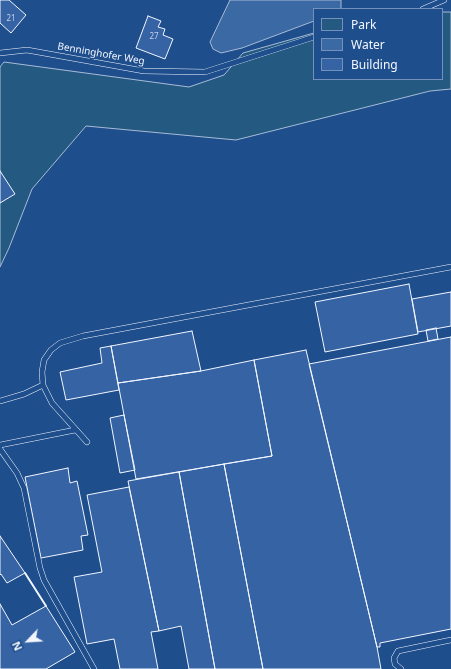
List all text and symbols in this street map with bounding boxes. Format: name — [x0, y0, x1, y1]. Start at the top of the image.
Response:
legend — [313, 8, 443, 80]
house number: 21 — [6, 14, 16, 24]
text: Park — [351, 16, 376, 33]
house number: 27 — [149, 32, 159, 42]
text: Water — [351, 36, 385, 53]
street label: Benninghofer Weg — [56, 40, 146, 68]
text: Building — [351, 56, 398, 73]
north arrow — [8, 621, 48, 661]
text: N — [8, 639, 25, 654]

